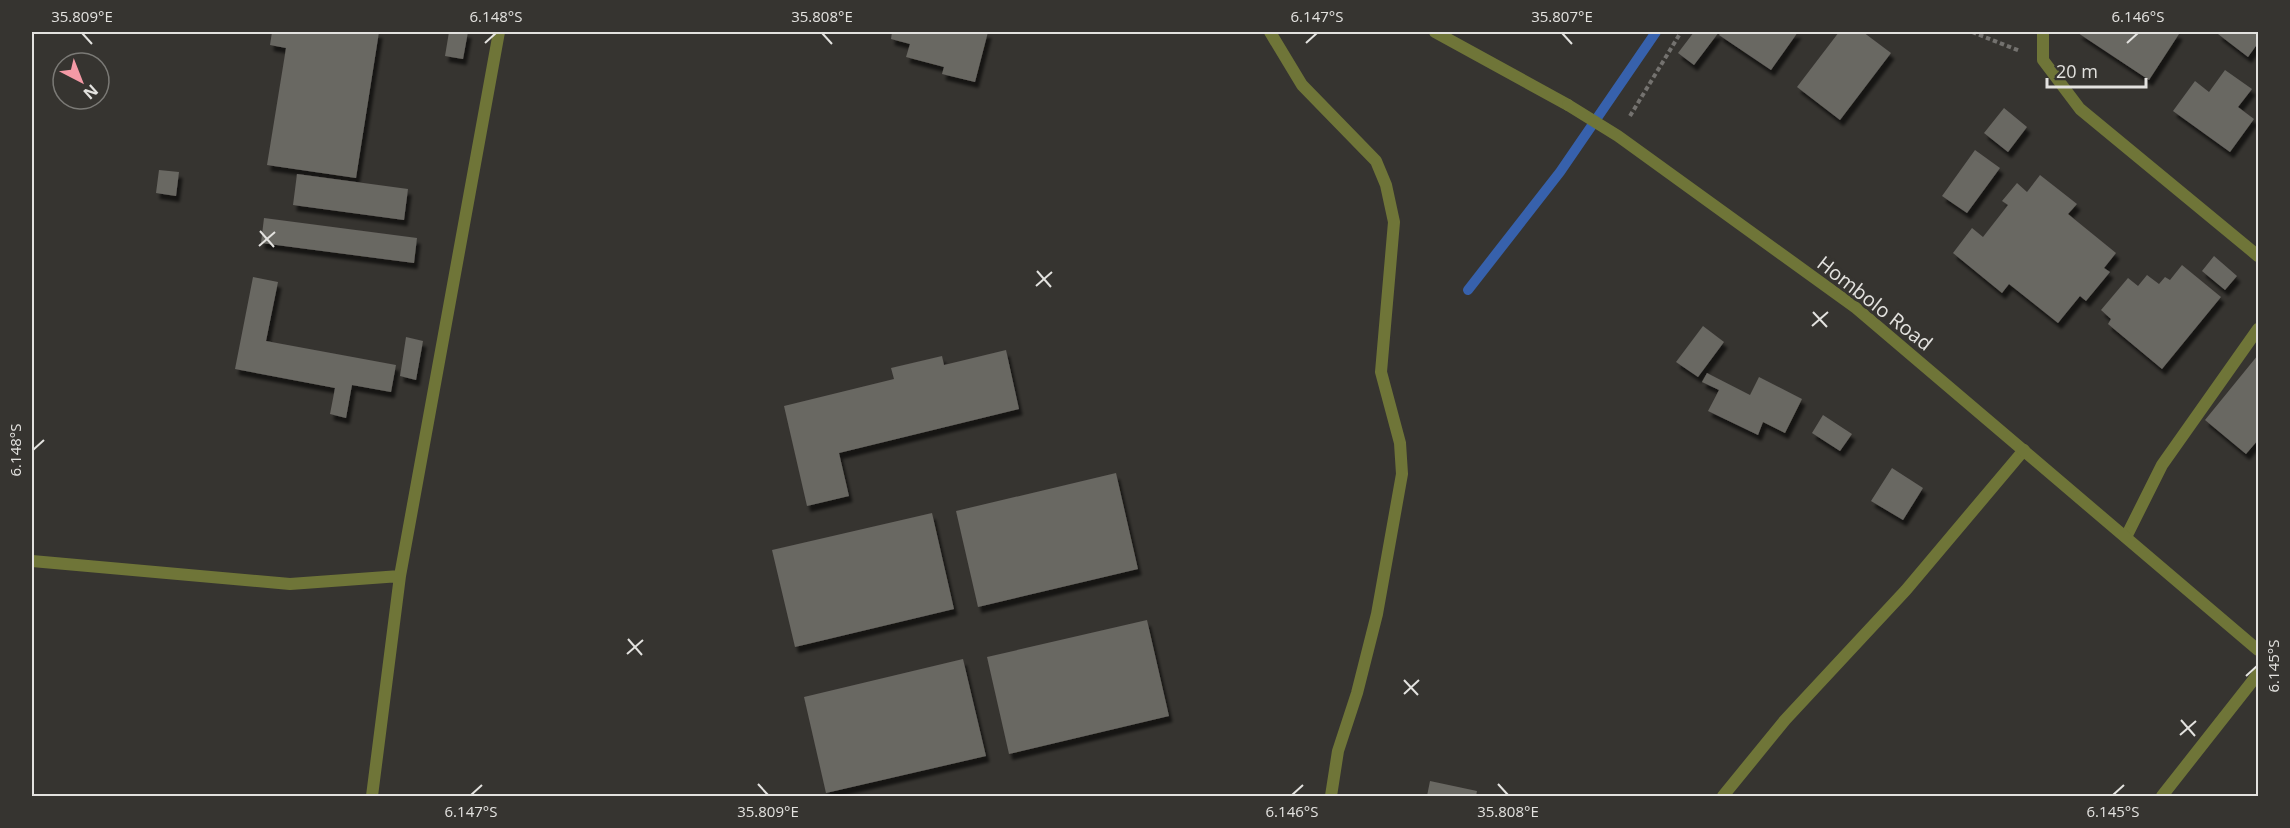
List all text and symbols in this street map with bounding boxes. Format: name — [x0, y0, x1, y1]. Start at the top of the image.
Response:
text: 35.809°E — [51, 6, 113, 26]
text: 6.148°S — [470, 6, 522, 26]
text: 35.808°E — [791, 6, 853, 26]
text: 6.147°S — [1291, 6, 1343, 26]
text: 35.807°E — [1531, 6, 1593, 26]
text: 6.146°S — [2112, 6, 2164, 26]
north arrow — [51, 51, 111, 111]
scale bar — [2047, 51, 2146, 89]
text: 20 m — [2056, 59, 2098, 83]
text: N — [79, 80, 103, 105]
street label: Hombolo Road — [1812, 249, 1938, 357]
text: 6.148°S — [5, 424, 25, 476]
text: 6.145°S — [2263, 640, 2283, 692]
text: 6.147°S — [445, 801, 497, 821]
text: 35.809°E — [737, 801, 799, 821]
text: 6.146°S — [1266, 801, 1318, 821]
text: 35.808°E — [1477, 801, 1539, 821]
text: 6.145°S — [2087, 801, 2139, 821]

